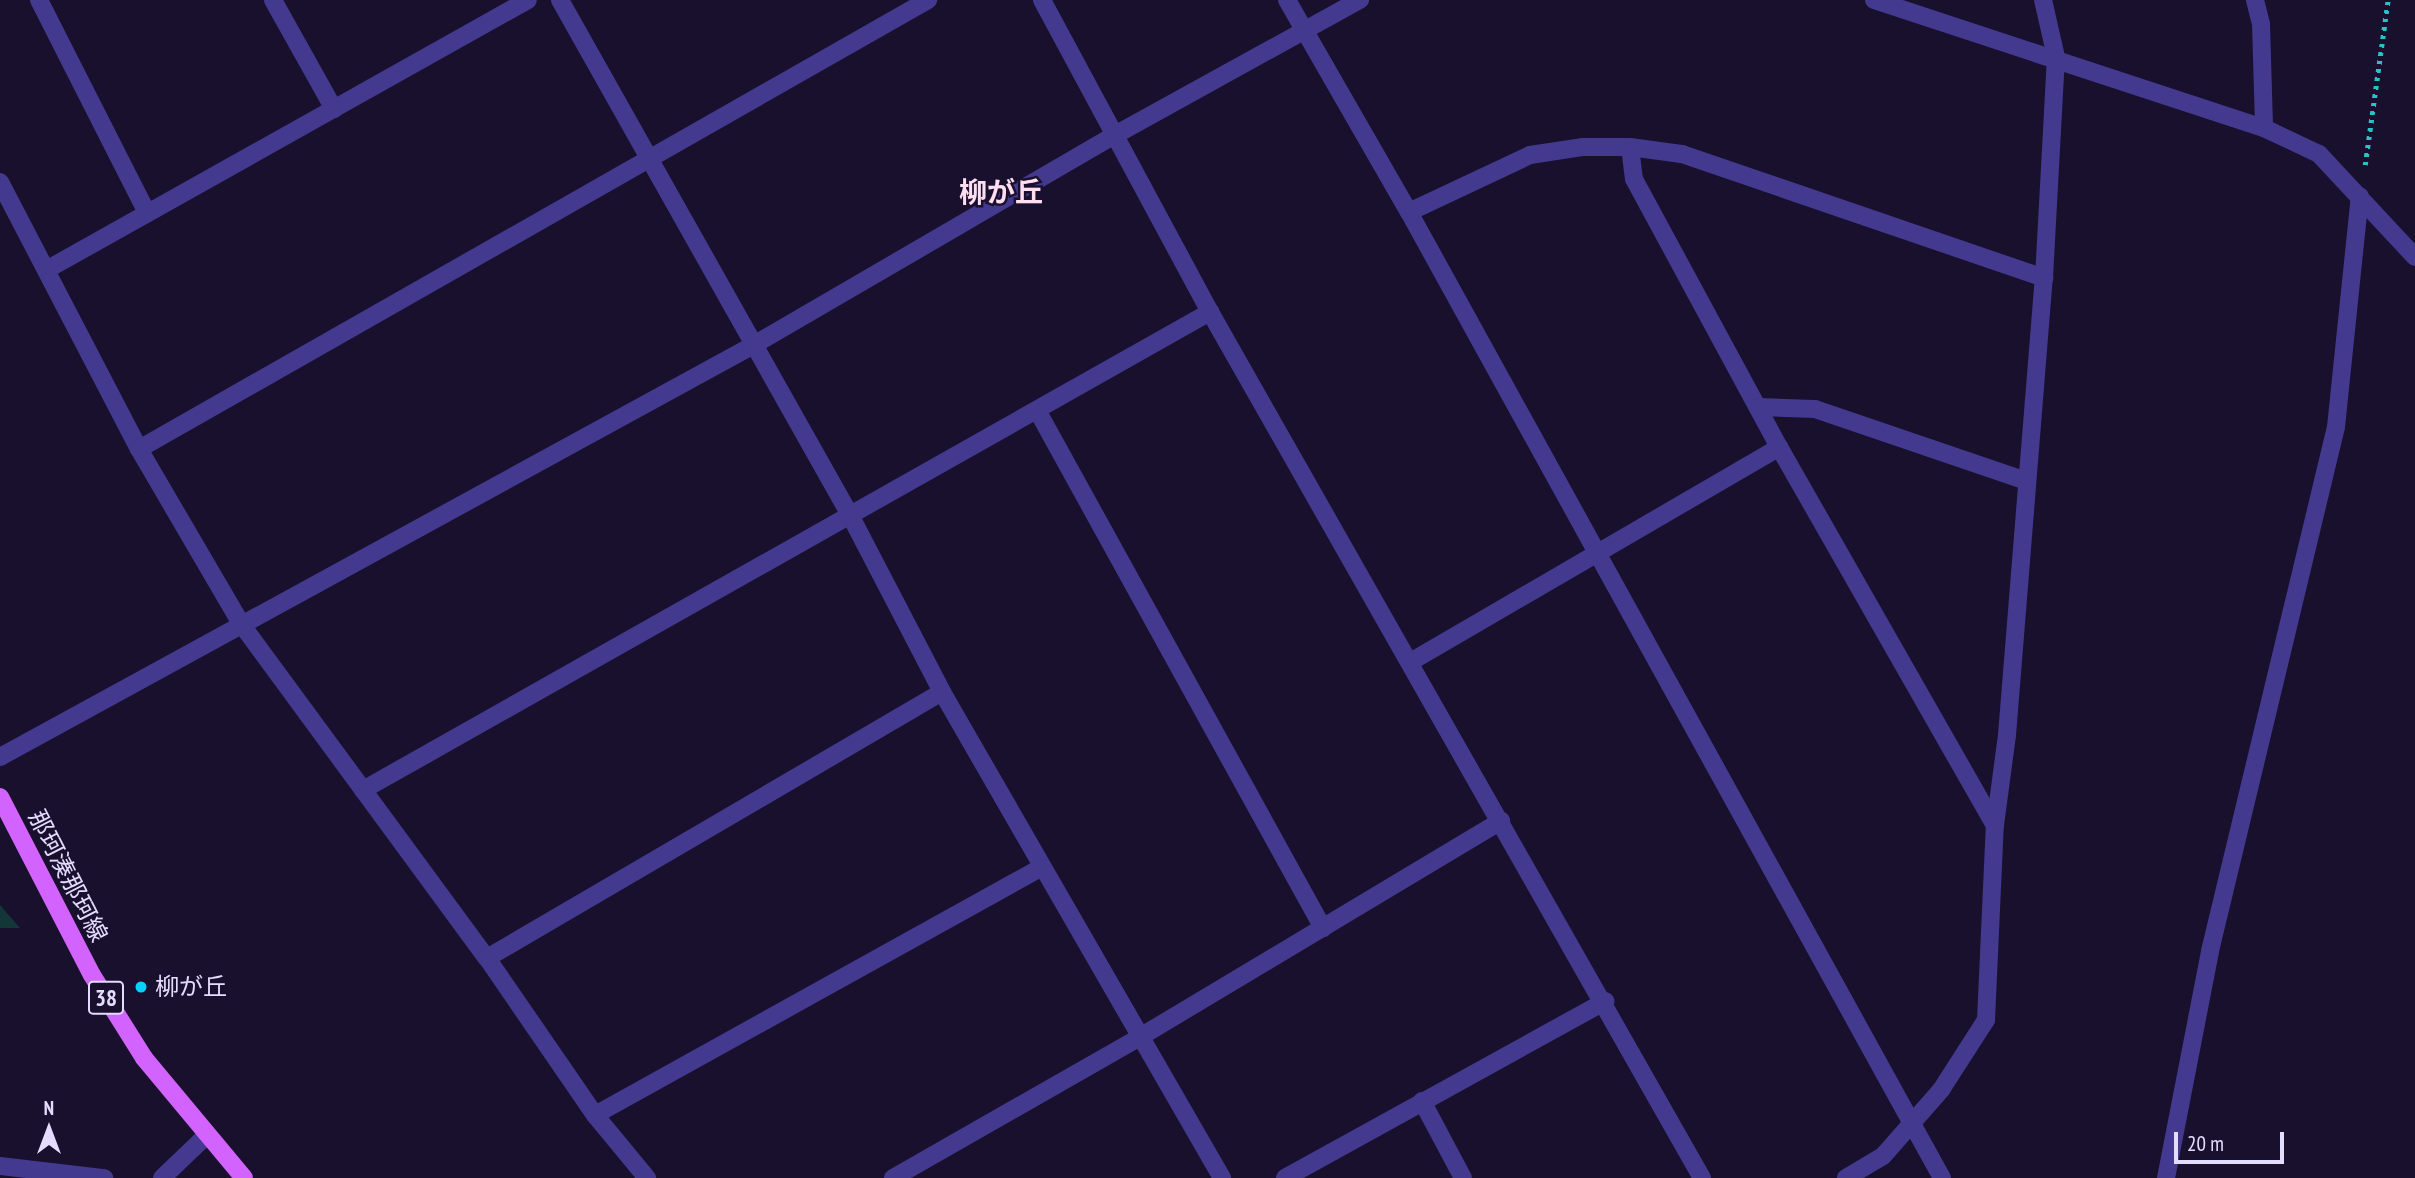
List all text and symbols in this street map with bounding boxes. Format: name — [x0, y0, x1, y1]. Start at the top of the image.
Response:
district label: 柳が丘 — [959, 175, 1043, 209]
street label: 那珂湊那珂線 — [22, 805, 114, 947]
place label: 柳が丘 — [155, 973, 227, 1001]
road number: 38 — [87, 979, 125, 1018]
marker: 柳が丘 — [133, 979, 149, 995]
north arrow — [14, 1094, 84, 1164]
text: N — [44, 1096, 54, 1120]
scale bar — [2177, 1118, 2287, 1162]
text: 20 m — [2187, 1130, 2224, 1157]

